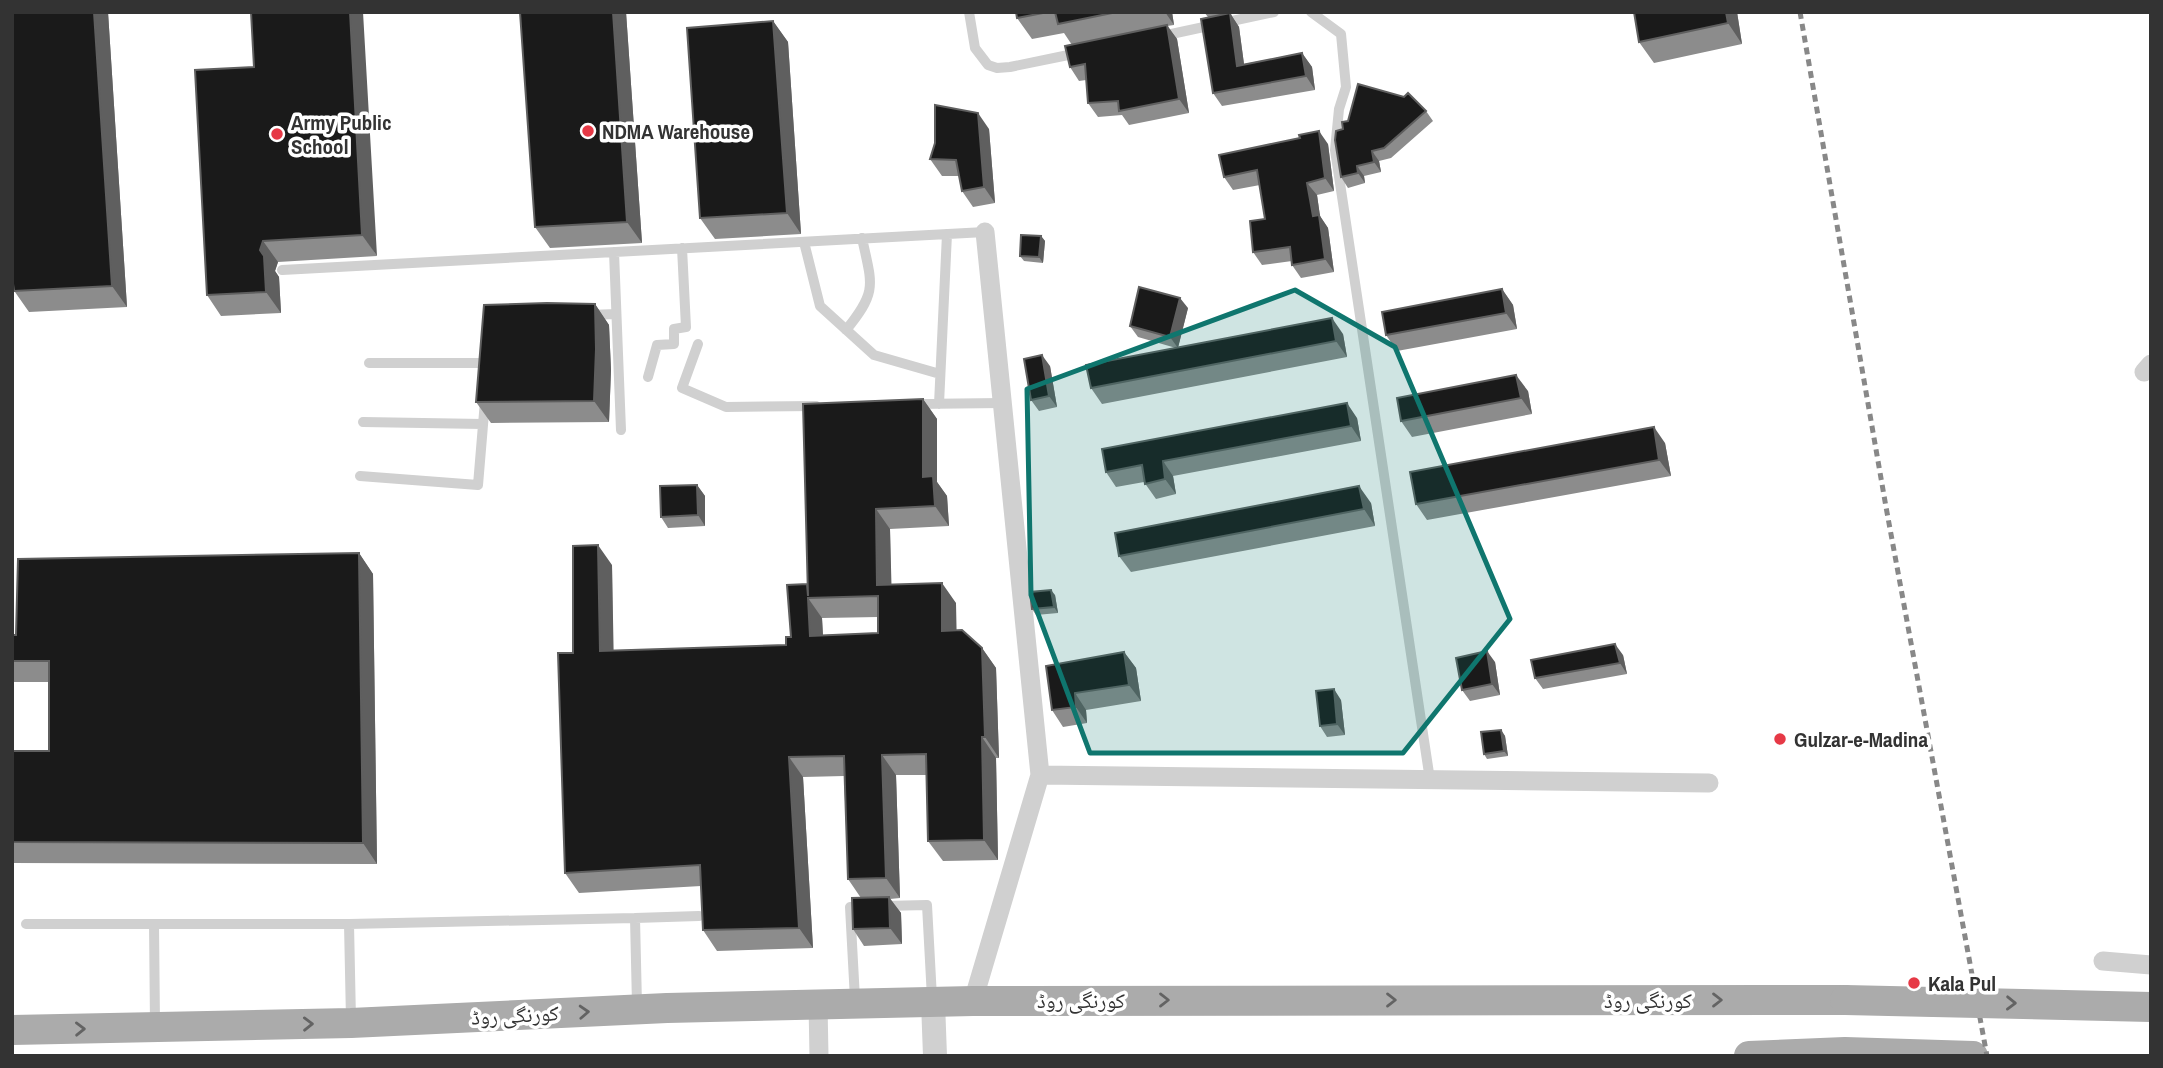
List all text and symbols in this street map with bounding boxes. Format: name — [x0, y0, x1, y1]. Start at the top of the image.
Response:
place label: Army Public School — [291, 108, 392, 161]
place label: NDMA Warehouse — [602, 117, 750, 146]
marker: NDMA Warehouse — [580, 123, 596, 139]
marker: Army Public School — [269, 126, 285, 142]
place label: Gulzar-e-Madina — [1794, 725, 1928, 754]
marker: Gulzar-e-Madina — [1772, 731, 1788, 747]
place label: Kala Pul — [1928, 969, 1996, 998]
marker: Kala Pul — [1906, 975, 1922, 991]
street label: کورنگی روڈ — [1037, 986, 1125, 1015]
street label: کورنگی روڈ — [1604, 986, 1692, 1015]
one-way arrow — [1159, 992, 1170, 1008]
one-way arrow — [1387, 992, 1397, 1008]
one-way arrow — [1712, 992, 1723, 1008]
one-way arrow — [2005, 996, 2016, 1011]
street label: کورنگی روڈ — [470, 998, 560, 1032]
one-way arrow — [579, 1004, 590, 1019]
one-way arrow — [303, 1016, 314, 1032]
one-way arrow — [75, 1021, 86, 1036]

